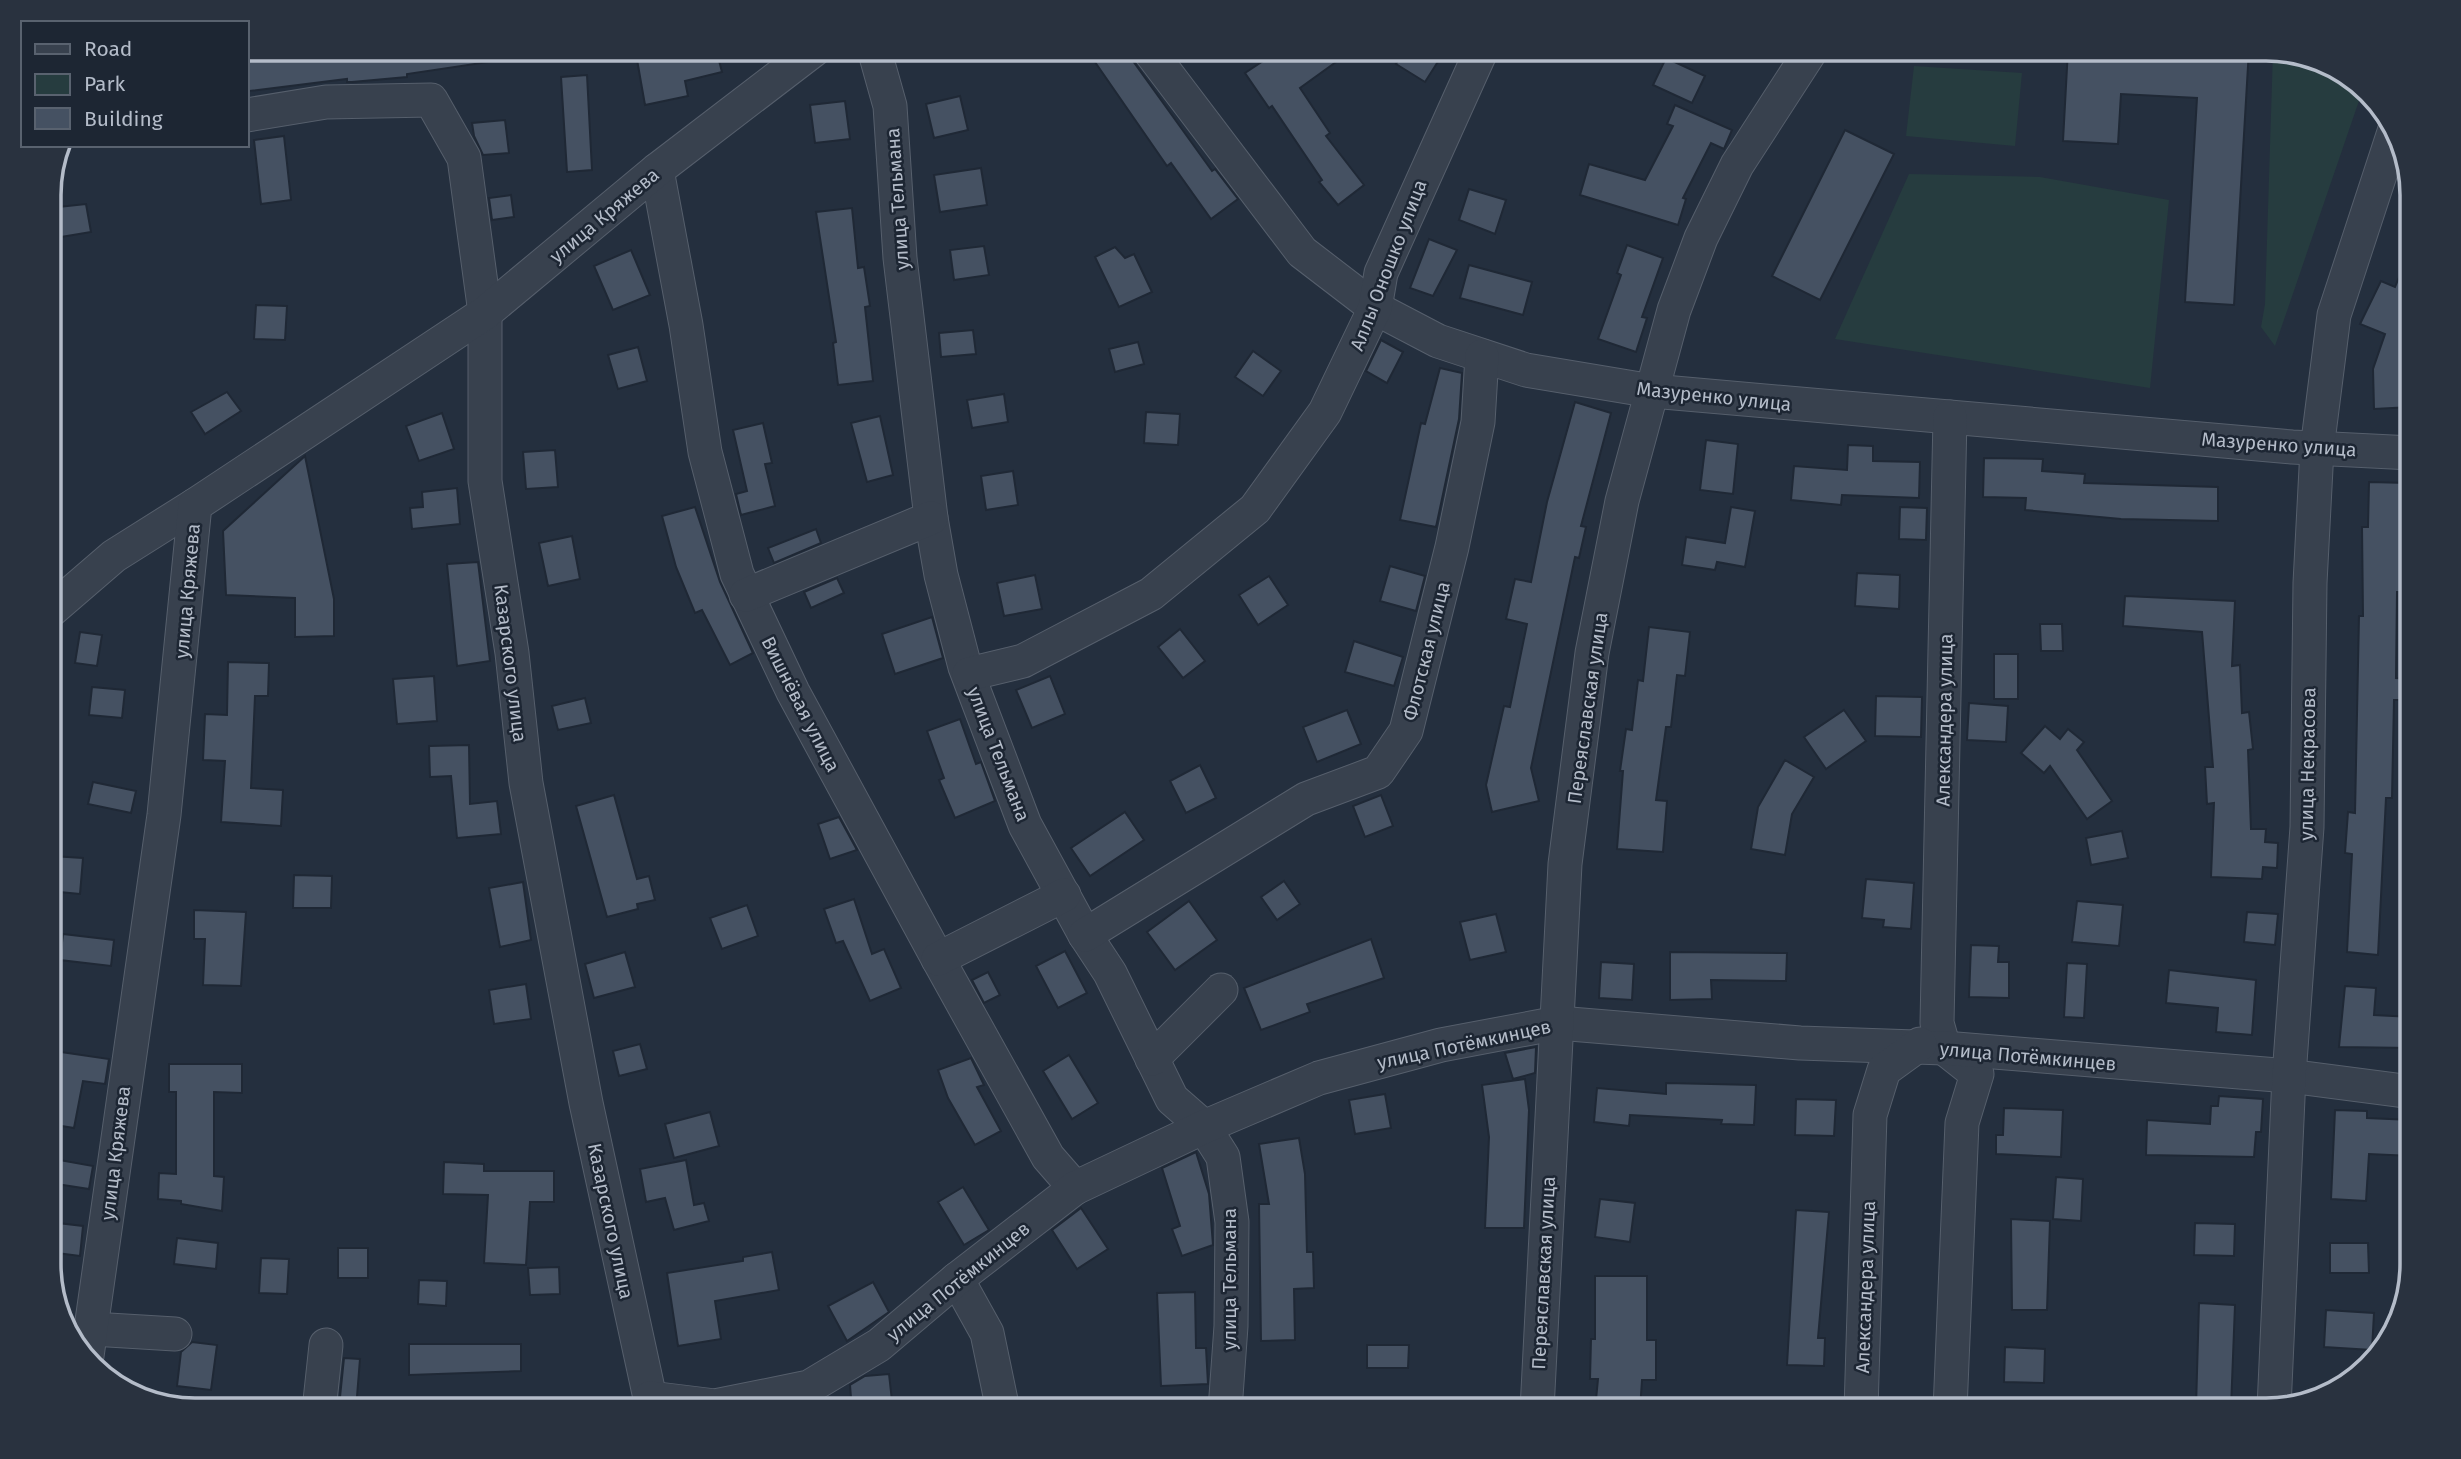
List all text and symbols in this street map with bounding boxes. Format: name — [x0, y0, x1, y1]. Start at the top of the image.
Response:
legend — [21, 21, 248, 147]
text: Road — [84, 36, 132, 62]
text: Park — [84, 71, 126, 97]
text: Building — [84, 106, 163, 132]
street label: улица Тельмана — [881, 127, 914, 271]
street label: улица Кряжева — [545, 163, 664, 268]
street label: Аллы Оношко улица — [1345, 176, 1432, 354]
street label: Мазуренко улица — [1635, 377, 1792, 416]
street label: Мазуренко улица — [2201, 428, 2357, 461]
street label: улица Кряжева — [170, 523, 205, 660]
street label: Флотская улица — [1398, 579, 1455, 723]
street label: Казарского улица — [489, 583, 532, 743]
street label: Переяславская улица — [1563, 611, 1612, 806]
street label: Вишнёвая улица — [756, 633, 845, 776]
street label: Александера улица — [1931, 633, 1958, 807]
street label: улица Тельмана — [962, 684, 1035, 825]
street label: улица Некрасова — [2295, 687, 2320, 841]
street label: улица Потёмкинцев — [1375, 1015, 1553, 1074]
street label: улица Потёмкинцев — [1939, 1037, 2117, 1076]
street label: улица Кряжева — [96, 1084, 135, 1222]
street label: Казарского улица — [583, 1141, 638, 1301]
street label: Переяславская улица — [1527, 1176, 1560, 1370]
street label: Александера улица — [1851, 1200, 1880, 1374]
street label: улица Тельмана — [1218, 1208, 1241, 1350]
street label: улица Потёмкинцев — [882, 1217, 1034, 1346]

